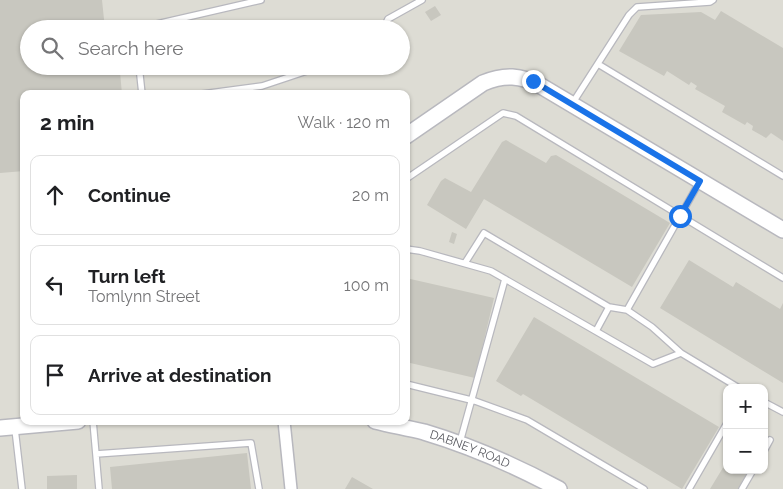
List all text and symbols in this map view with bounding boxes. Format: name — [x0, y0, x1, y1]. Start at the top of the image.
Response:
search box — [20, 20, 410, 75]
icon: search — [38, 34, 66, 62]
text: Search here — [78, 37, 184, 59]
route end — [522, 70, 545, 93]
text: 2 min — [40, 110, 94, 135]
text: Walk · 120 m — [298, 113, 390, 132]
icon: ahead — [41, 181, 69, 209]
text: Continue — [88, 184, 171, 206]
text: 20 m — [352, 186, 389, 205]
route start — [669, 205, 692, 228]
text: Turn left — [88, 265, 165, 287]
icon: left — [41, 271, 69, 299]
text: 100 m — [344, 276, 389, 295]
text: Tomlynn Street — [88, 287, 200, 306]
icon: arrive — [41, 361, 69, 389]
text: Arrive at destination — [88, 364, 272, 386]
map controls — [723, 384, 768, 474]
button: + — [723, 384, 768, 429]
street label: DABNEY ROAD — [428, 427, 512, 471]
button: − — [723, 429, 768, 474]

